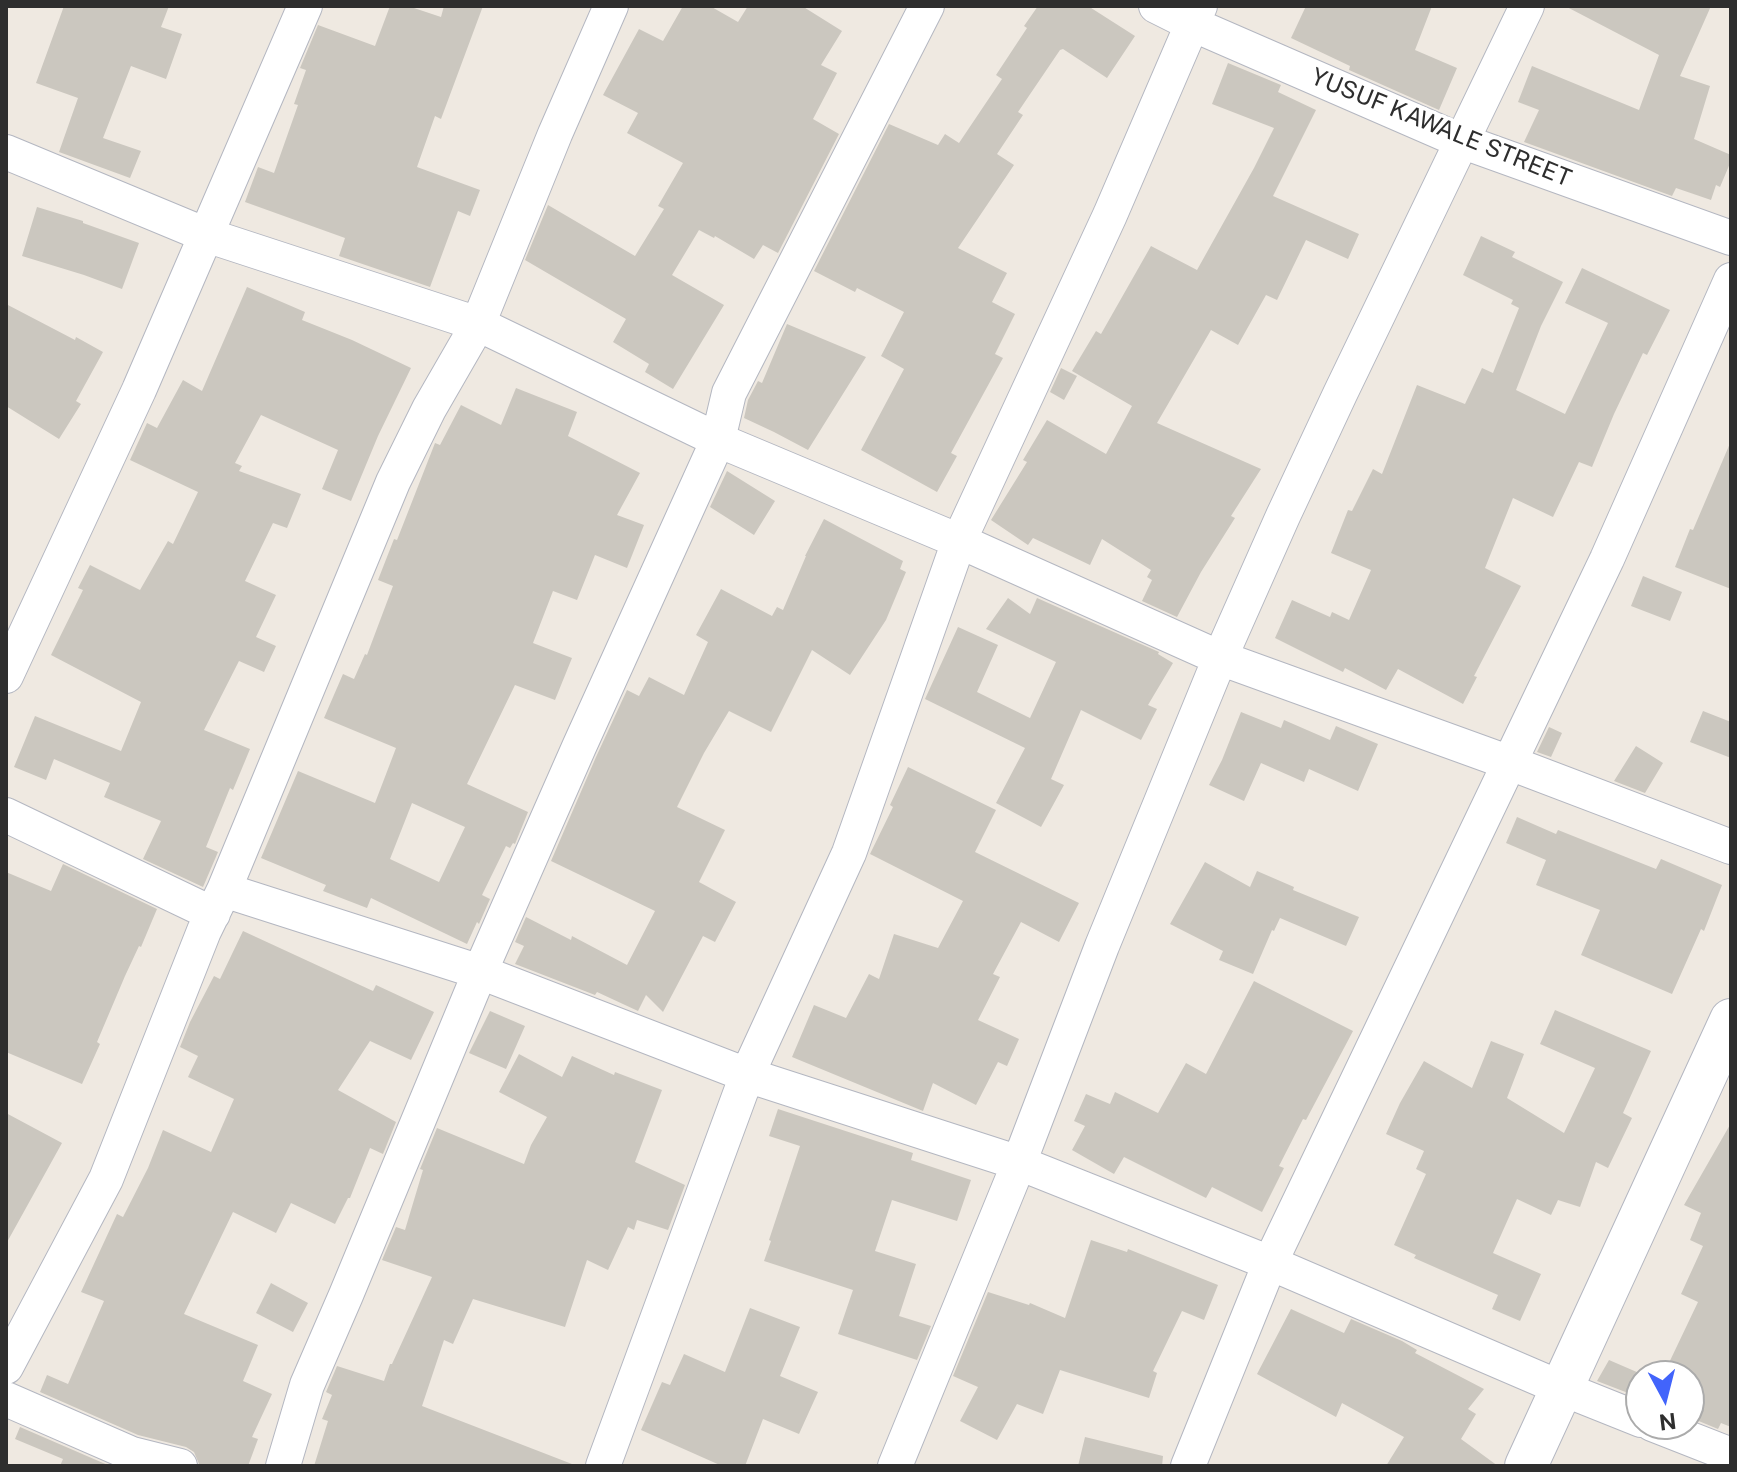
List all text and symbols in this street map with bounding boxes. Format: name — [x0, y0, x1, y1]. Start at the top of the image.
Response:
street label: YUSUF KAWALE STREET — [1307, 63, 1575, 193]
north arrow — [1625, 1360, 1705, 1440]
text: N — [1658, 1408, 1678, 1436]

